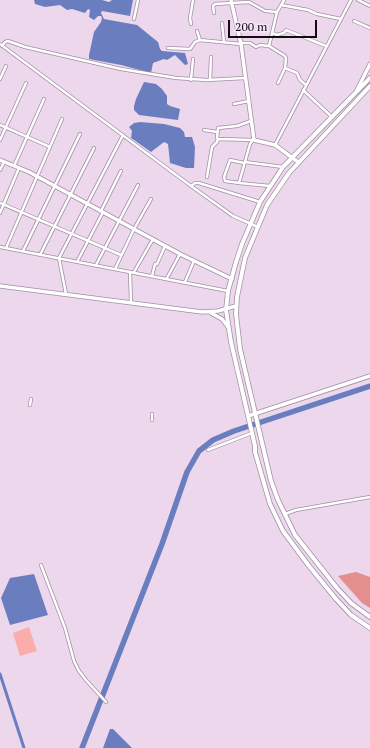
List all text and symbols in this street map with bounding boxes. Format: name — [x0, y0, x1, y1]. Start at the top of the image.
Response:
scale bar — [230, 12, 319, 38]
text: 200 m — [235, 19, 267, 34]

